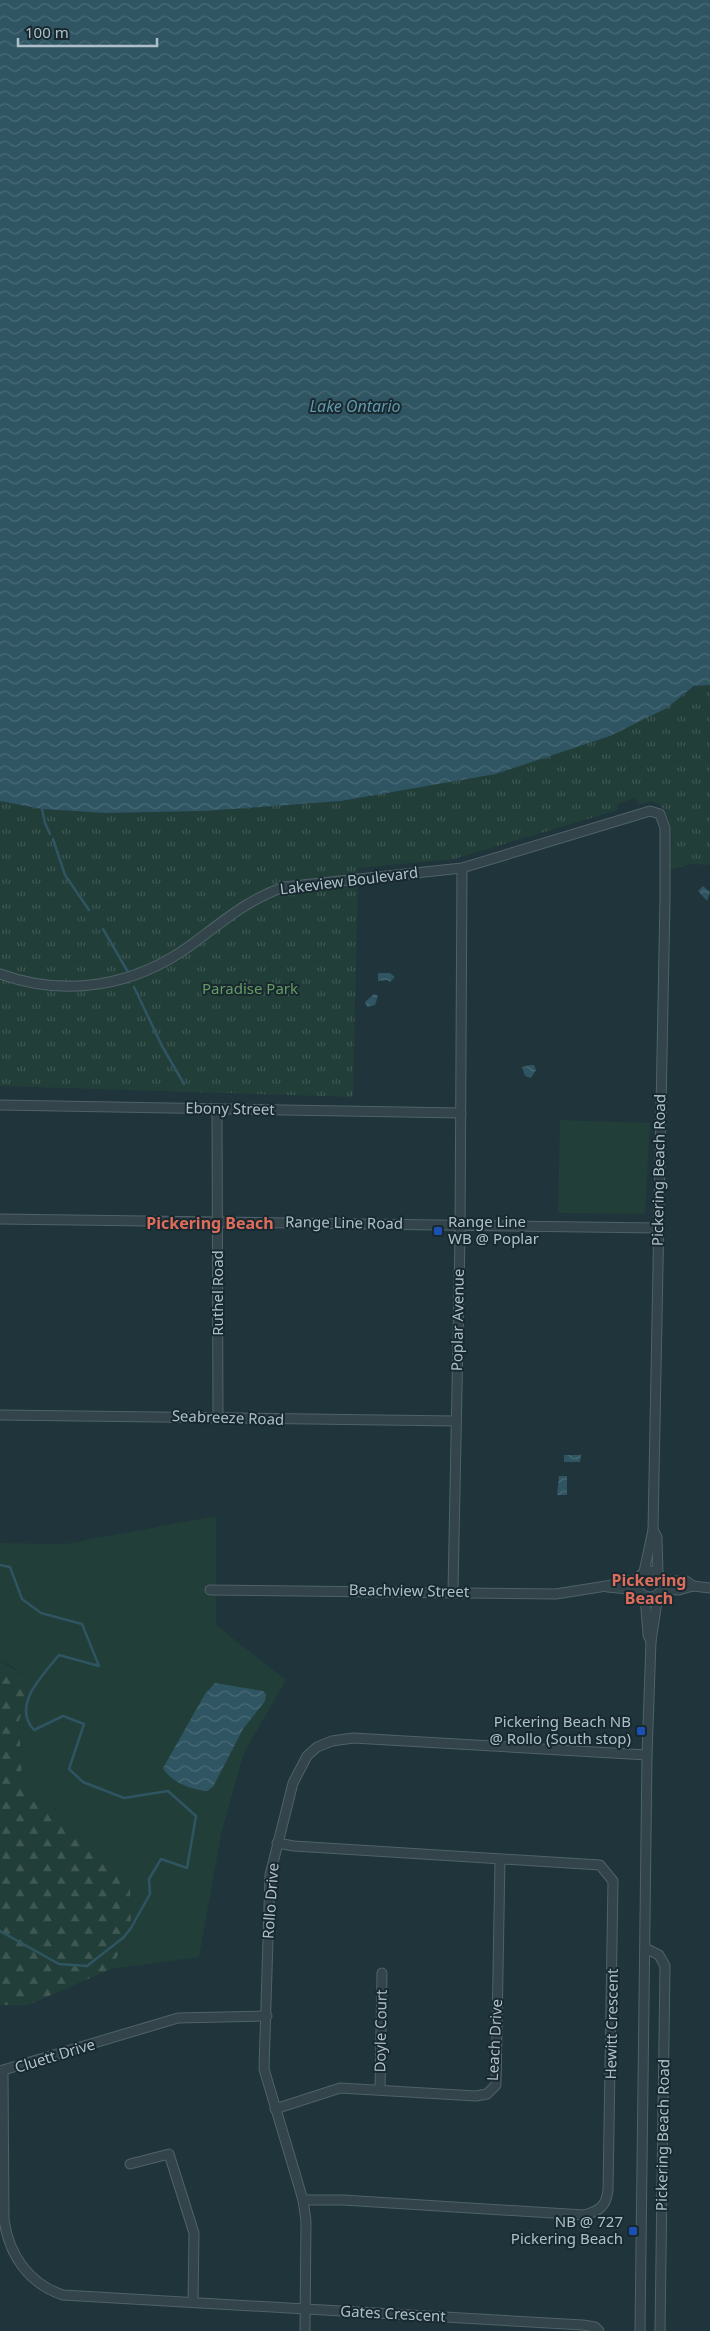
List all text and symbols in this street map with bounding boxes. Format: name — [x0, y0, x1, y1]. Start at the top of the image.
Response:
scale bar — [18, 15, 156, 47]
text: 100 m — [25, 22, 69, 42]
water label: Lake Ontario — [309, 395, 401, 417]
street label: Lakeview Boulevard — [279, 862, 419, 898]
park label: Paradise Park — [202, 978, 298, 998]
street label: Pickering Beach Road — [647, 1094, 669, 1246]
street label: Ebony Street — [185, 1097, 275, 1119]
street label: Range Line Road — [285, 1211, 403, 1233]
place label: Range Line WB @ Poplar — [448, 1211, 539, 1248]
district label: Pickering Beach — [146, 1212, 274, 1234]
marker: Range Line WB @ Poplar — [432, 1225, 444, 1237]
street label: Ruthel Road — [207, 1250, 227, 1336]
street label: Poplar Avenue — [446, 1269, 468, 1371]
street label: Seabreeze Road — [171, 1405, 285, 1429]
district label: Pickering Beach — [612, 1569, 686, 1609]
street label: Beachview Street — [349, 1579, 470, 1601]
place label: Pickering Beach NB @ Rollo (South stop) — [489, 1711, 631, 1748]
marker: Pickering Beach NB @ Rollo (South stop) — [635, 1725, 647, 1737]
street label: Rollo Drive — [257, 1862, 283, 1940]
street label: Hewitt Crescent — [600, 1968, 622, 2080]
street label: Doyle Court — [369, 1989, 391, 2073]
street label: Leach Drive — [482, 1998, 506, 2082]
street label: Cluett Drive — [12, 2033, 97, 2077]
street label: Pickering Beach Road — [651, 2059, 673, 2211]
place label: NB @ 727 Pickering Beach — [511, 2211, 623, 2248]
marker: NB @ 727 Pickering Beach — [627, 2225, 639, 2237]
street label: Gates Crescent — [340, 2300, 447, 2326]

